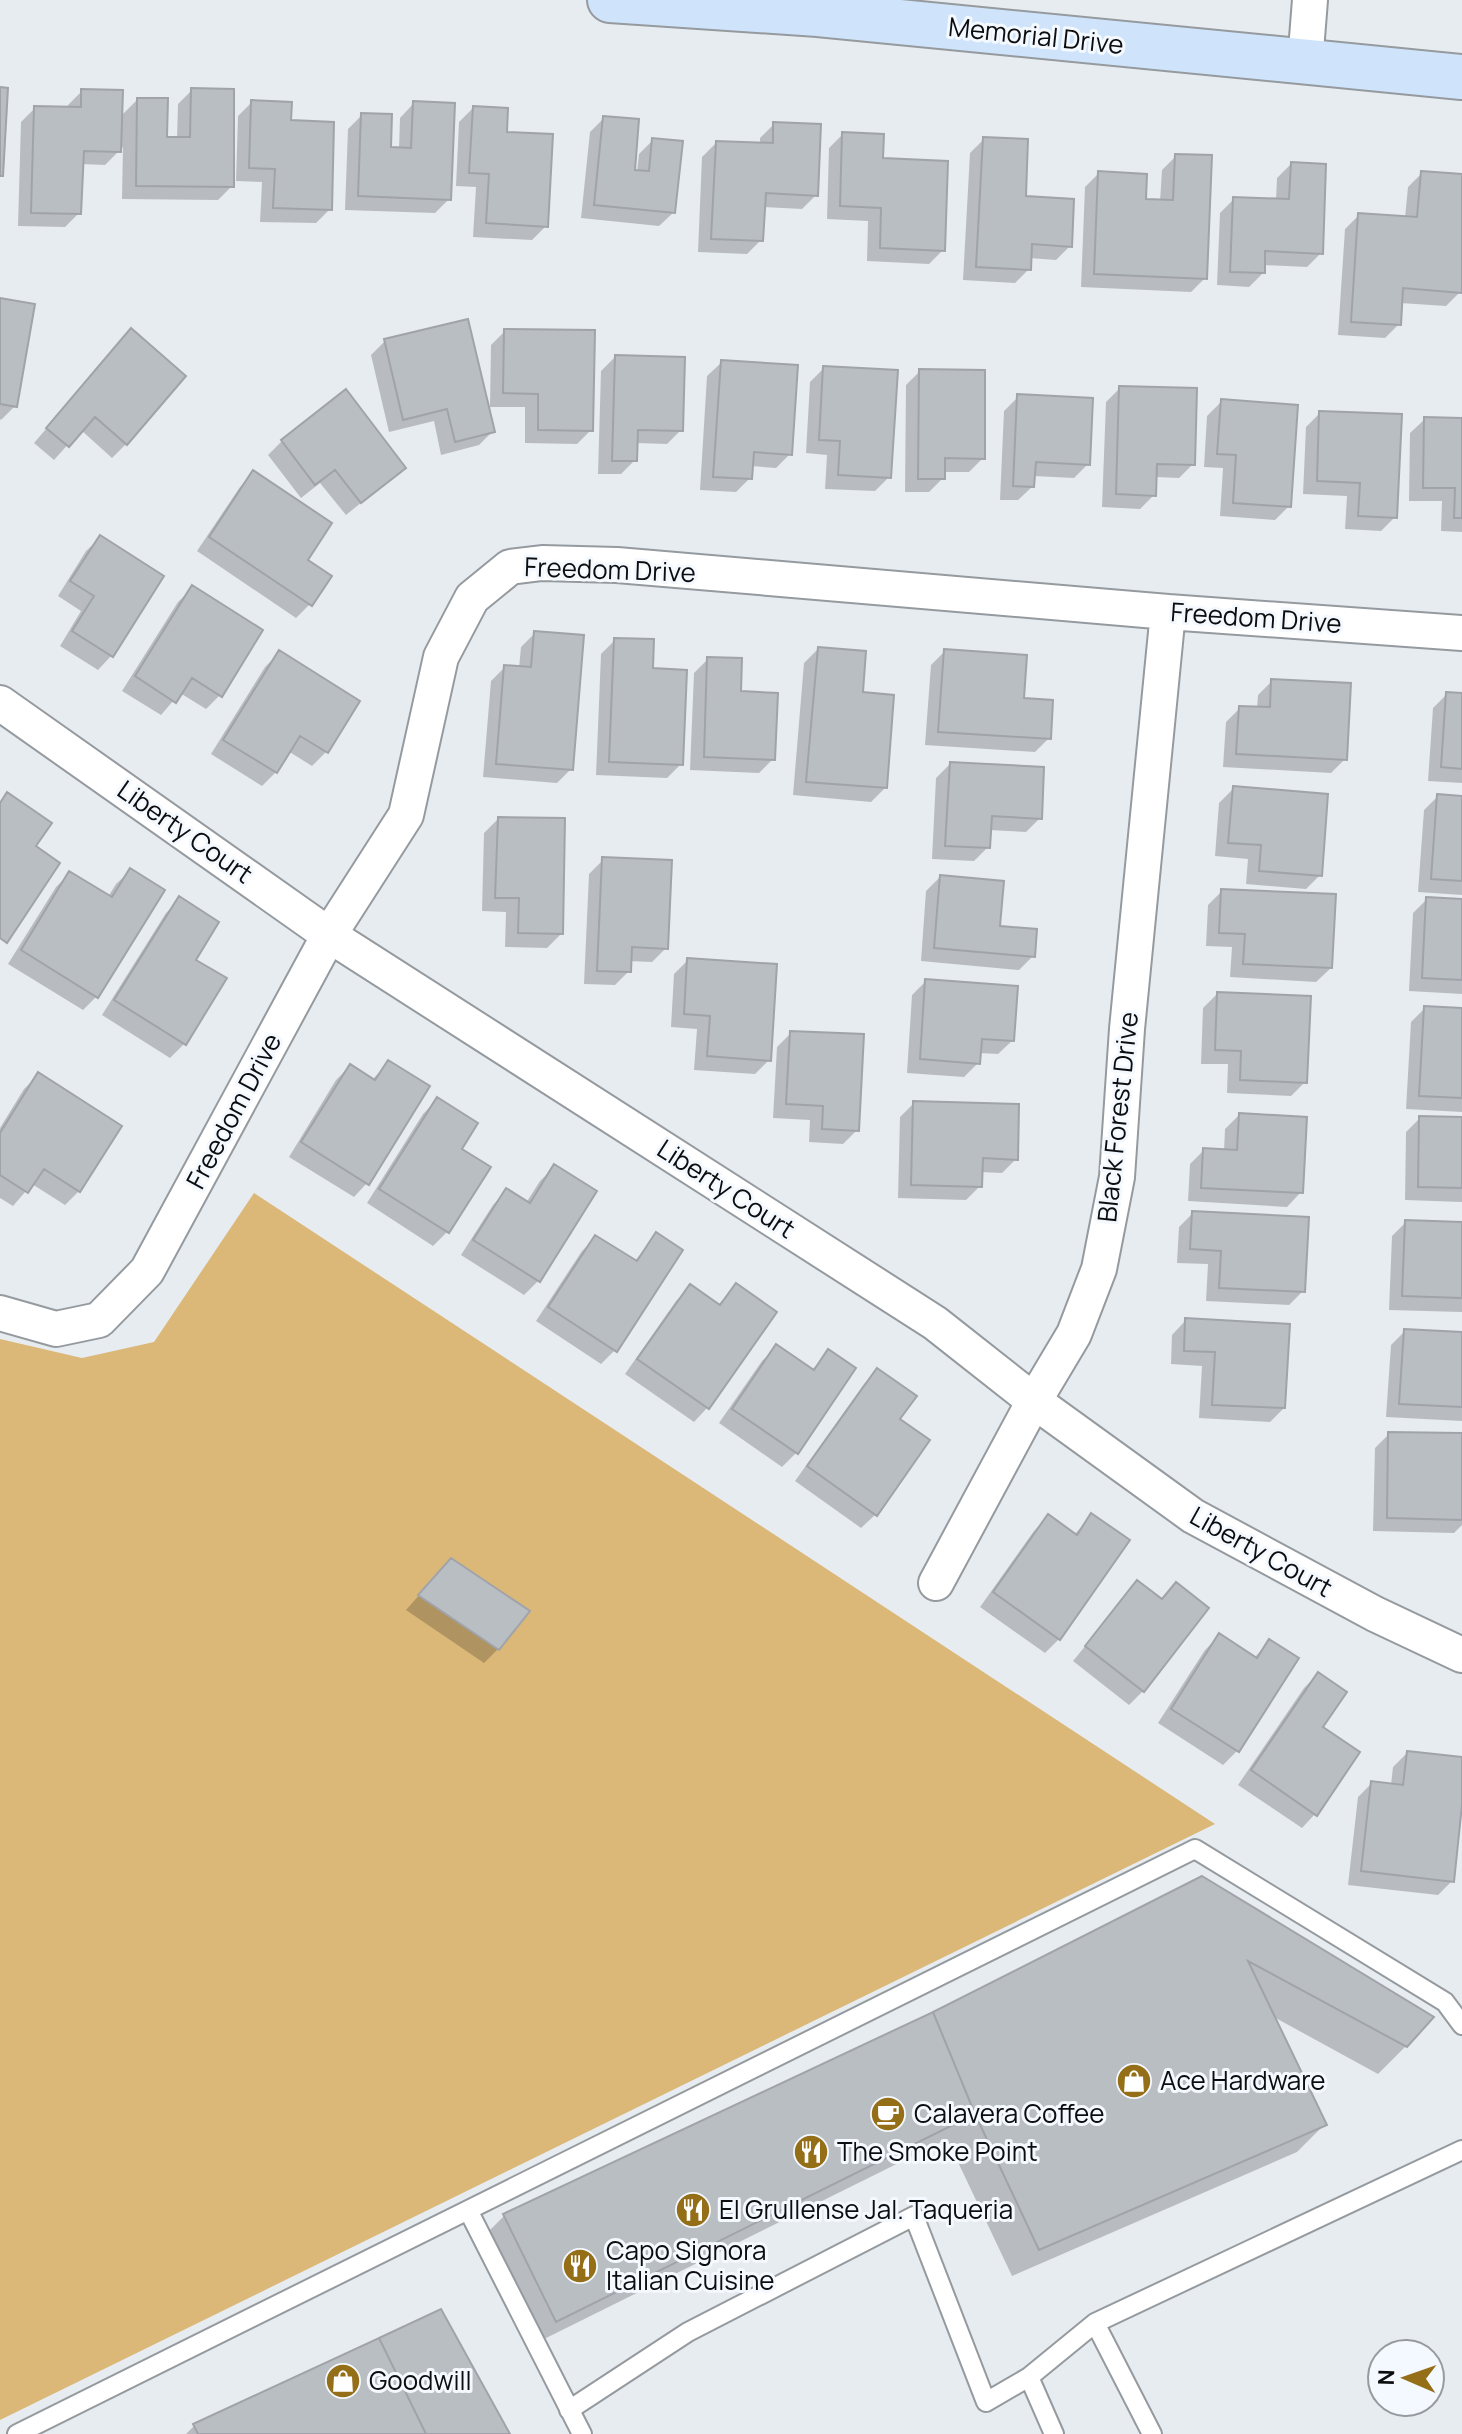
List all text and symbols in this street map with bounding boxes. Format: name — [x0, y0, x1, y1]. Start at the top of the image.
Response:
street label: Memorial Drive — [947, 8, 1125, 62]
street label: Freedom Drive — [524, 548, 696, 590]
street label: Freedom Drive — [1169, 593, 1343, 641]
street label: Liberty Court — [111, 771, 260, 891]
street label: Black Forest Drive — [1088, 1010, 1146, 1224]
street label: Freedom Drive — [177, 1026, 289, 1195]
street label: Liberty Court — [651, 1130, 802, 1246]
street label: Liberty Court — [1184, 1497, 1339, 1605]
shop icon: Ace Hardware — [1115, 2062, 1153, 2100]
place label: Ace Hardware — [1160, 2062, 1326, 2098]
cafe icon: Calavera Coffee — [869, 2095, 907, 2133]
place label: Calavera Coffee — [914, 2095, 1105, 2131]
restaurant icon: The Smoke Point — [792, 2133, 830, 2171]
place label: The Smoke Point — [837, 2133, 1038, 2169]
restaurant icon: El Grullense Jal. Taqueria — [674, 2191, 712, 2229]
place label: El Grullense Jal. Taqueria — [719, 2191, 1013, 2227]
place label: Capo Signora Italian Cuisine — [606, 2232, 775, 2298]
restaurant icon: Capo Signora Italian Cuisine — [561, 2247, 599, 2285]
north arrow — [1366, 2338, 1446, 2418]
shop icon: Goodwill — [324, 2362, 362, 2400]
place label: Goodwill — [369, 2362, 472, 2398]
text: N — [1371, 2369, 1401, 2386]

